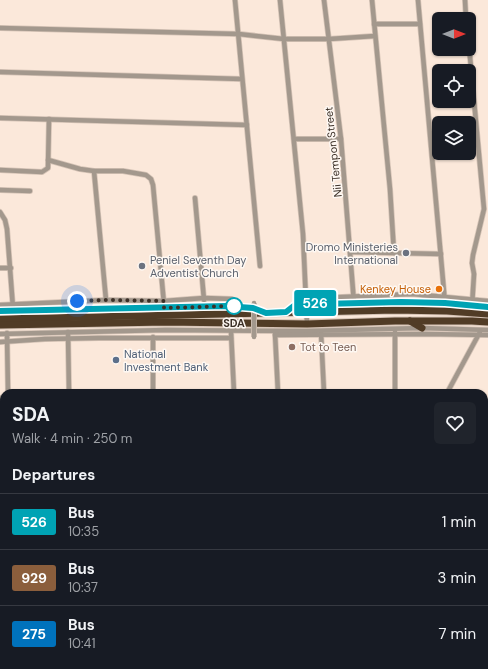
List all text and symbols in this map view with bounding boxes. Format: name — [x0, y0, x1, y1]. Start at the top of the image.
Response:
north arrow — [432, 12, 476, 56]
map controls — [432, 12, 476, 160]
button: locate — [432, 64, 476, 108]
street label: Nii Tempon Street — [321, 106, 345, 198]
button: layers — [432, 116, 476, 160]
place label: Dromo Ministeries International — [306, 240, 398, 267]
marker: Dromo Ministeries International — [401, 248, 411, 258]
place label: Peniel Seventh Day Adventist Church — [150, 253, 246, 280]
marker: Peniel Seventh Day Adventist Church — [137, 261, 147, 271]
place label: Kenkey House — [360, 282, 431, 296]
marker: Kenkey House — [434, 284, 444, 294]
line badge: 526 — [292, 290, 338, 316]
your location — [67, 291, 87, 311]
text: 526 — [302, 294, 328, 312]
marker: SDA — [225, 297, 243, 315]
place label: SDA — [223, 316, 245, 330]
place label: Tot to Teen — [300, 340, 356, 354]
marker: Tot to Teen — [287, 342, 297, 352]
place label: National Investment Bank — [124, 347, 209, 374]
marker: National Investment Bank — [111, 355, 121, 365]
text: SDA — [12, 402, 50, 427]
button: heart — [434, 402, 476, 444]
text: Walk · 4 min · 250 m — [12, 430, 132, 447]
text: Departures — [12, 465, 95, 485]
text: Bus — [68, 503, 95, 523]
text: 1 min — [442, 512, 476, 532]
text: 526 — [21, 513, 47, 531]
text: 10:35 — [68, 523, 99, 540]
text: Bus — [68, 559, 95, 579]
text: 3 min — [438, 568, 476, 588]
text: 929 — [21, 569, 47, 587]
text: 10:37 — [68, 579, 98, 596]
text: Bus — [68, 615, 95, 635]
text: 7 min — [438, 624, 476, 644]
text: 275 — [22, 625, 46, 643]
text: 10:41 — [68, 635, 96, 652]

